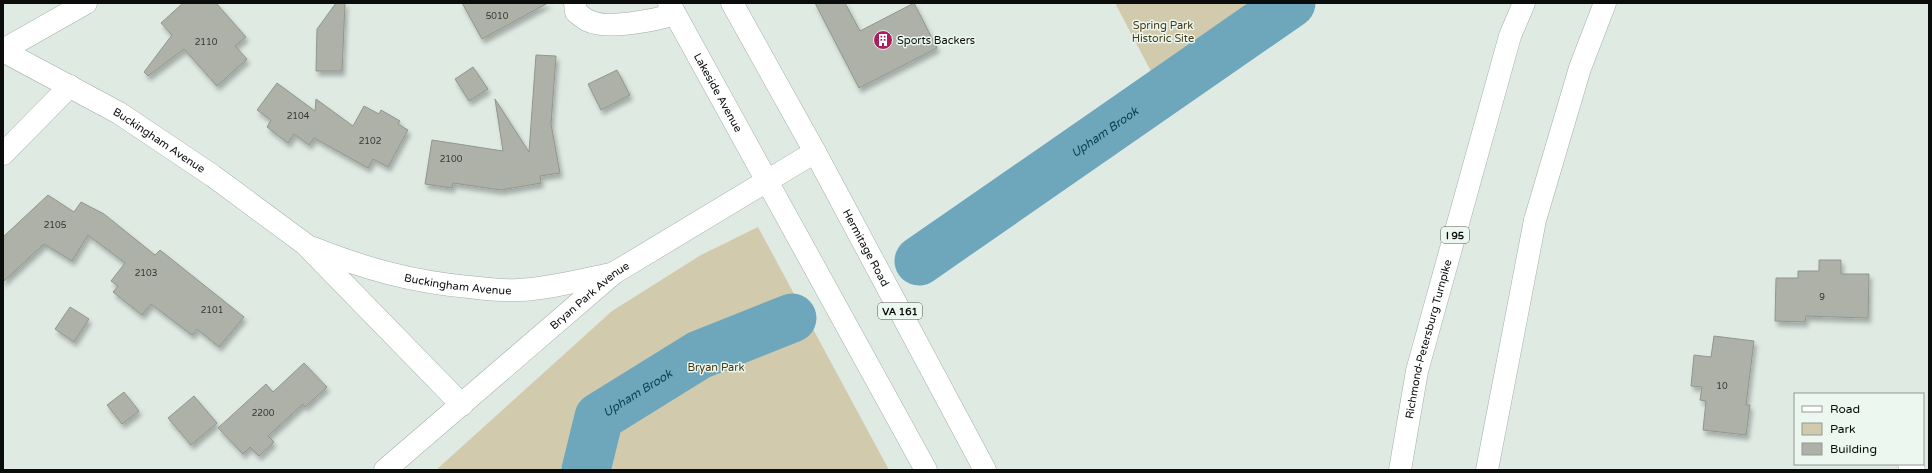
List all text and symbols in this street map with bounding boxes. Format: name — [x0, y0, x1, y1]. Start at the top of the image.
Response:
house number: 5010 — [486, 11, 509, 22]
park label: Spring Park Historic Site — [1132, 19, 1194, 45]
building icon: Sports Backers — [872, 29, 894, 51]
place label: Sports Backers — [897, 34, 975, 47]
house number: 2110 — [195, 37, 218, 48]
street label: Lakeside Avenue — [691, 51, 745, 134]
water label: Upham Brook — [1068, 103, 1142, 160]
street label: Buckingham Avenue — [111, 105, 207, 176]
house number: 2104 — [287, 111, 310, 122]
house number: 2102 — [359, 136, 381, 147]
house number: 2100 — [440, 154, 463, 165]
street label: Hermitage Road — [840, 207, 892, 289]
house number: 2105 — [44, 220, 67, 231]
road number: I 95 — [1441, 227, 1469, 243]
street label: Richmond-Petersburg Turnpike — [1403, 258, 1455, 420]
street label: Bryan Park Avenue — [547, 259, 632, 332]
house number: 2103 — [135, 268, 157, 279]
street label: Buckingham Avenue — [403, 271, 511, 297]
house number: 9 — [1819, 292, 1825, 303]
road number: VA 161 — [878, 303, 922, 319]
house number: 2101 — [201, 305, 223, 316]
park label: Bryan Park — [688, 361, 744, 374]
water label: Upham Brook — [601, 366, 676, 420]
house number: 10 — [1716, 381, 1728, 392]
legend — [1794, 393, 1924, 465]
text: Road — [1830, 402, 1860, 416]
house number: 2200 — [252, 408, 275, 419]
text: Park — [1830, 422, 1856, 436]
text: Building — [1830, 442, 1877, 456]

